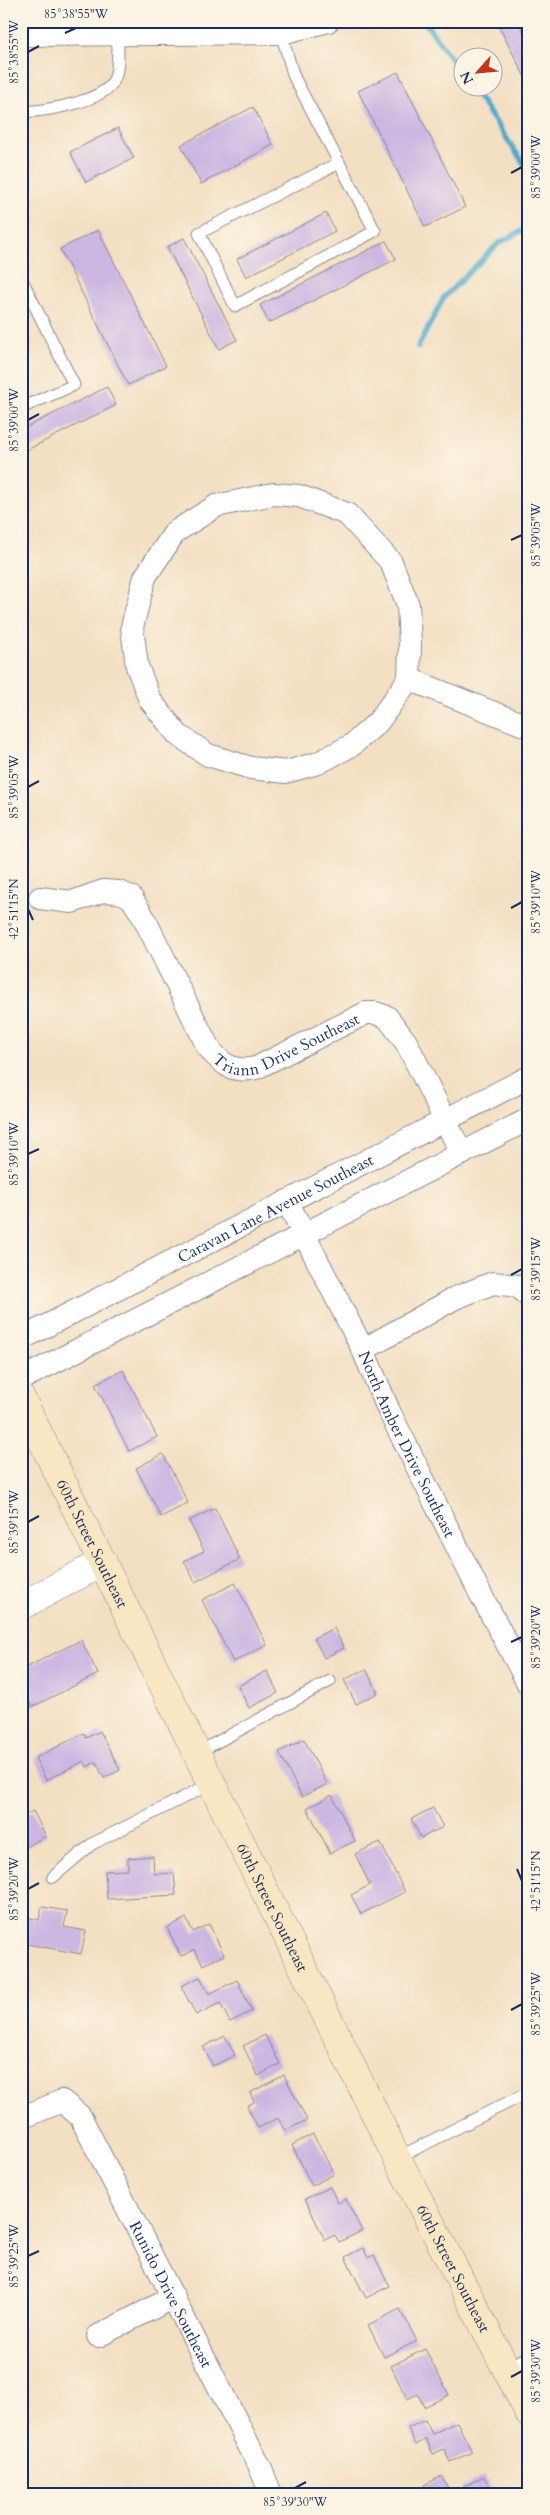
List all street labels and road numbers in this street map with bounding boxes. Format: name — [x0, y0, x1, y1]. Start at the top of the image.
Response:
street label: Triann Drive Southeast — [208, 1008, 363, 1082]
street label: Caravan Lane Avenue Southeast — [174, 1149, 377, 1268]
street label: North Amber Drive Southeast — [353, 1348, 460, 1541]
street label: 60th Street Southeast — [51, 1475, 133, 1612]
street label: 60th Street Southeast — [231, 1839, 313, 1976]
street label: 60th Street Southeast — [411, 2201, 495, 2336]
street label: Runido Drive Southeast — [124, 2218, 217, 2372]

